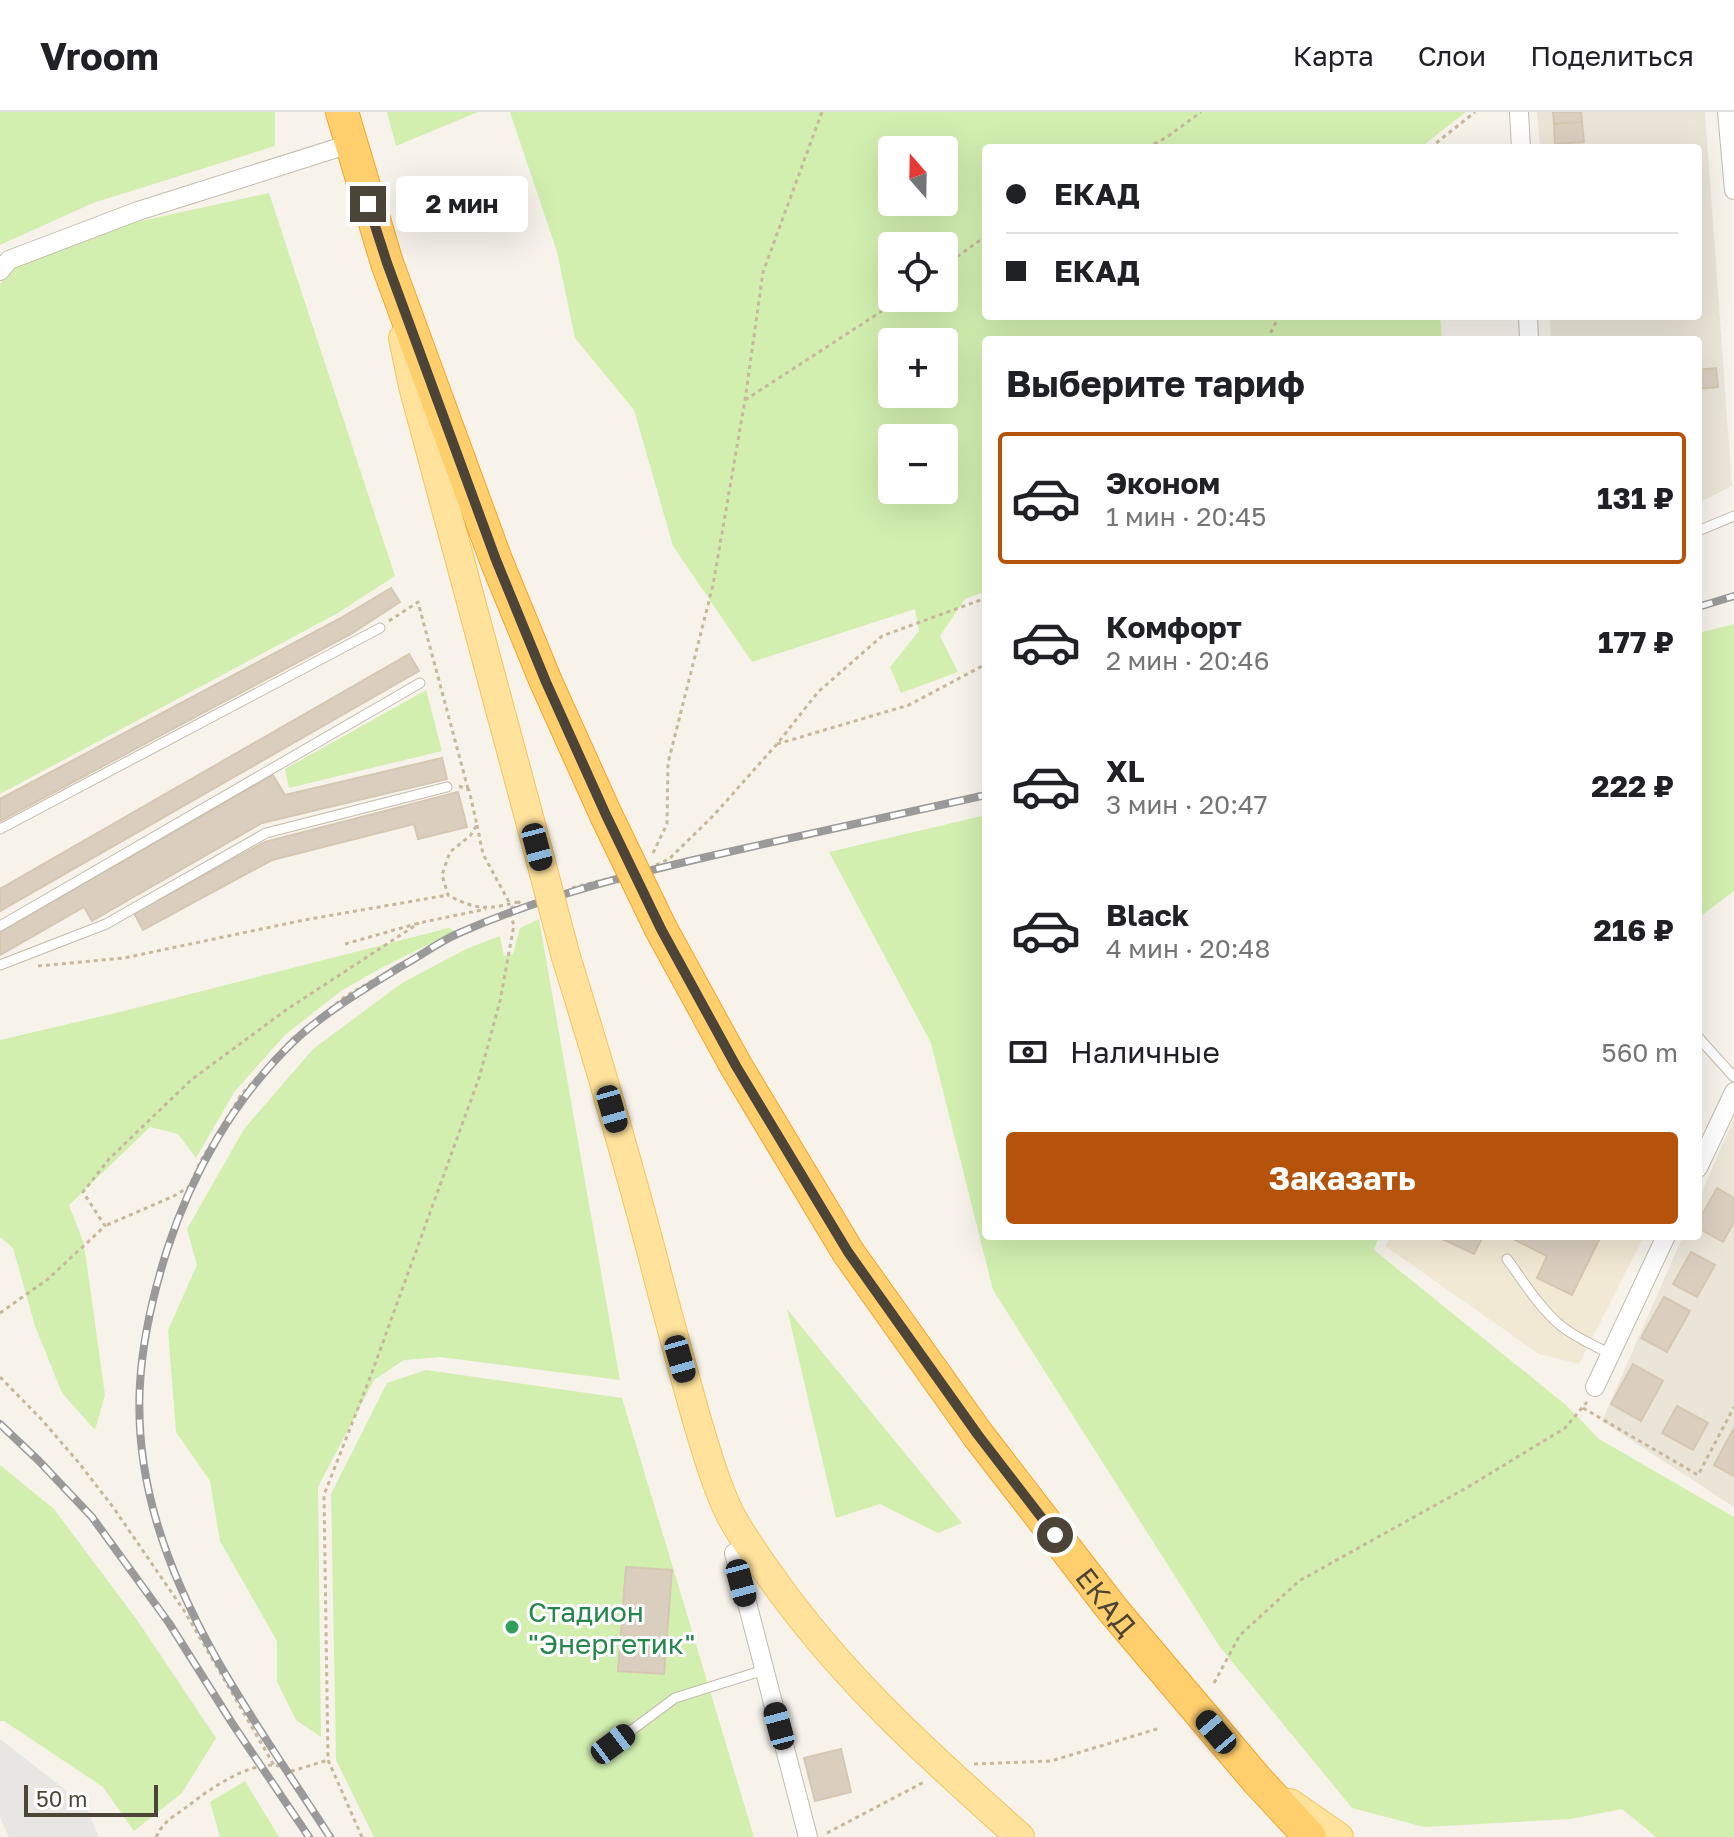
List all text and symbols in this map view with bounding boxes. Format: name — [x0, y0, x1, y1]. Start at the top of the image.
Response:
text: Vroom — [40, 33, 159, 78]
text: Карта — [1293, 39, 1374, 72]
text: Слои — [1418, 39, 1486, 72]
text: Поделиться — [1530, 39, 1694, 72]
north arrow — [878, 136, 958, 216]
map controls — [878, 136, 958, 504]
callout: 2 мин — [396, 176, 528, 232]
text: ЕКАД — [1054, 176, 1140, 212]
route end — [350, 186, 386, 222]
text: 2 мин — [426, 188, 498, 219]
button: locate — [878, 232, 958, 312]
text: ЕКАД — [1054, 253, 1140, 289]
button: + — [878, 328, 958, 408]
text: Выберите тариф — [1006, 362, 1305, 405]
button: − — [878, 424, 958, 504]
icon: car — [1010, 462, 1082, 534]
text: Эконом — [1106, 465, 1220, 501]
text: 131 ₽ — [1597, 480, 1674, 516]
text: 1 мин · 20:45 — [1106, 501, 1266, 532]
icon: car — [1010, 606, 1082, 678]
text: Комфорт — [1106, 609, 1242, 645]
text: 177 ₽ — [1598, 624, 1674, 660]
text: 2 мин · 20:46 — [1106, 645, 1269, 676]
icon: car — [1010, 750, 1082, 822]
text: XL — [1106, 753, 1145, 789]
text: 222 ₽ — [1591, 768, 1674, 804]
text: 3 мин · 20:47 — [1106, 789, 1268, 820]
car — [519, 821, 555, 873]
icon: car — [1010, 894, 1082, 966]
text: Black — [1106, 897, 1189, 933]
text: 216 ₽ — [1593, 912, 1674, 948]
text: 4 мин · 20:48 — [1106, 933, 1270, 964]
icon: cash — [1006, 1030, 1050, 1074]
text: Наличные — [1070, 1034, 1220, 1070]
text: 560 m — [1602, 1037, 1678, 1068]
car — [594, 1083, 630, 1135]
button: Заказать — [1006, 1132, 1678, 1224]
car — [662, 1333, 698, 1385]
route start — [1037, 1517, 1073, 1553]
car — [723, 1557, 759, 1609]
street label: ЕКАД — [1070, 1561, 1144, 1642]
place label: Стадион "Энергетик" — [528, 1595, 695, 1660]
marker: Стадион "Энергетик" — [503, 1618, 521, 1636]
car — [761, 1700, 797, 1752]
car — [1191, 1706, 1241, 1758]
car — [587, 1720, 639, 1768]
scale bar — [24, 1781, 158, 1817]
text: 50 m — [36, 1785, 87, 1812]

